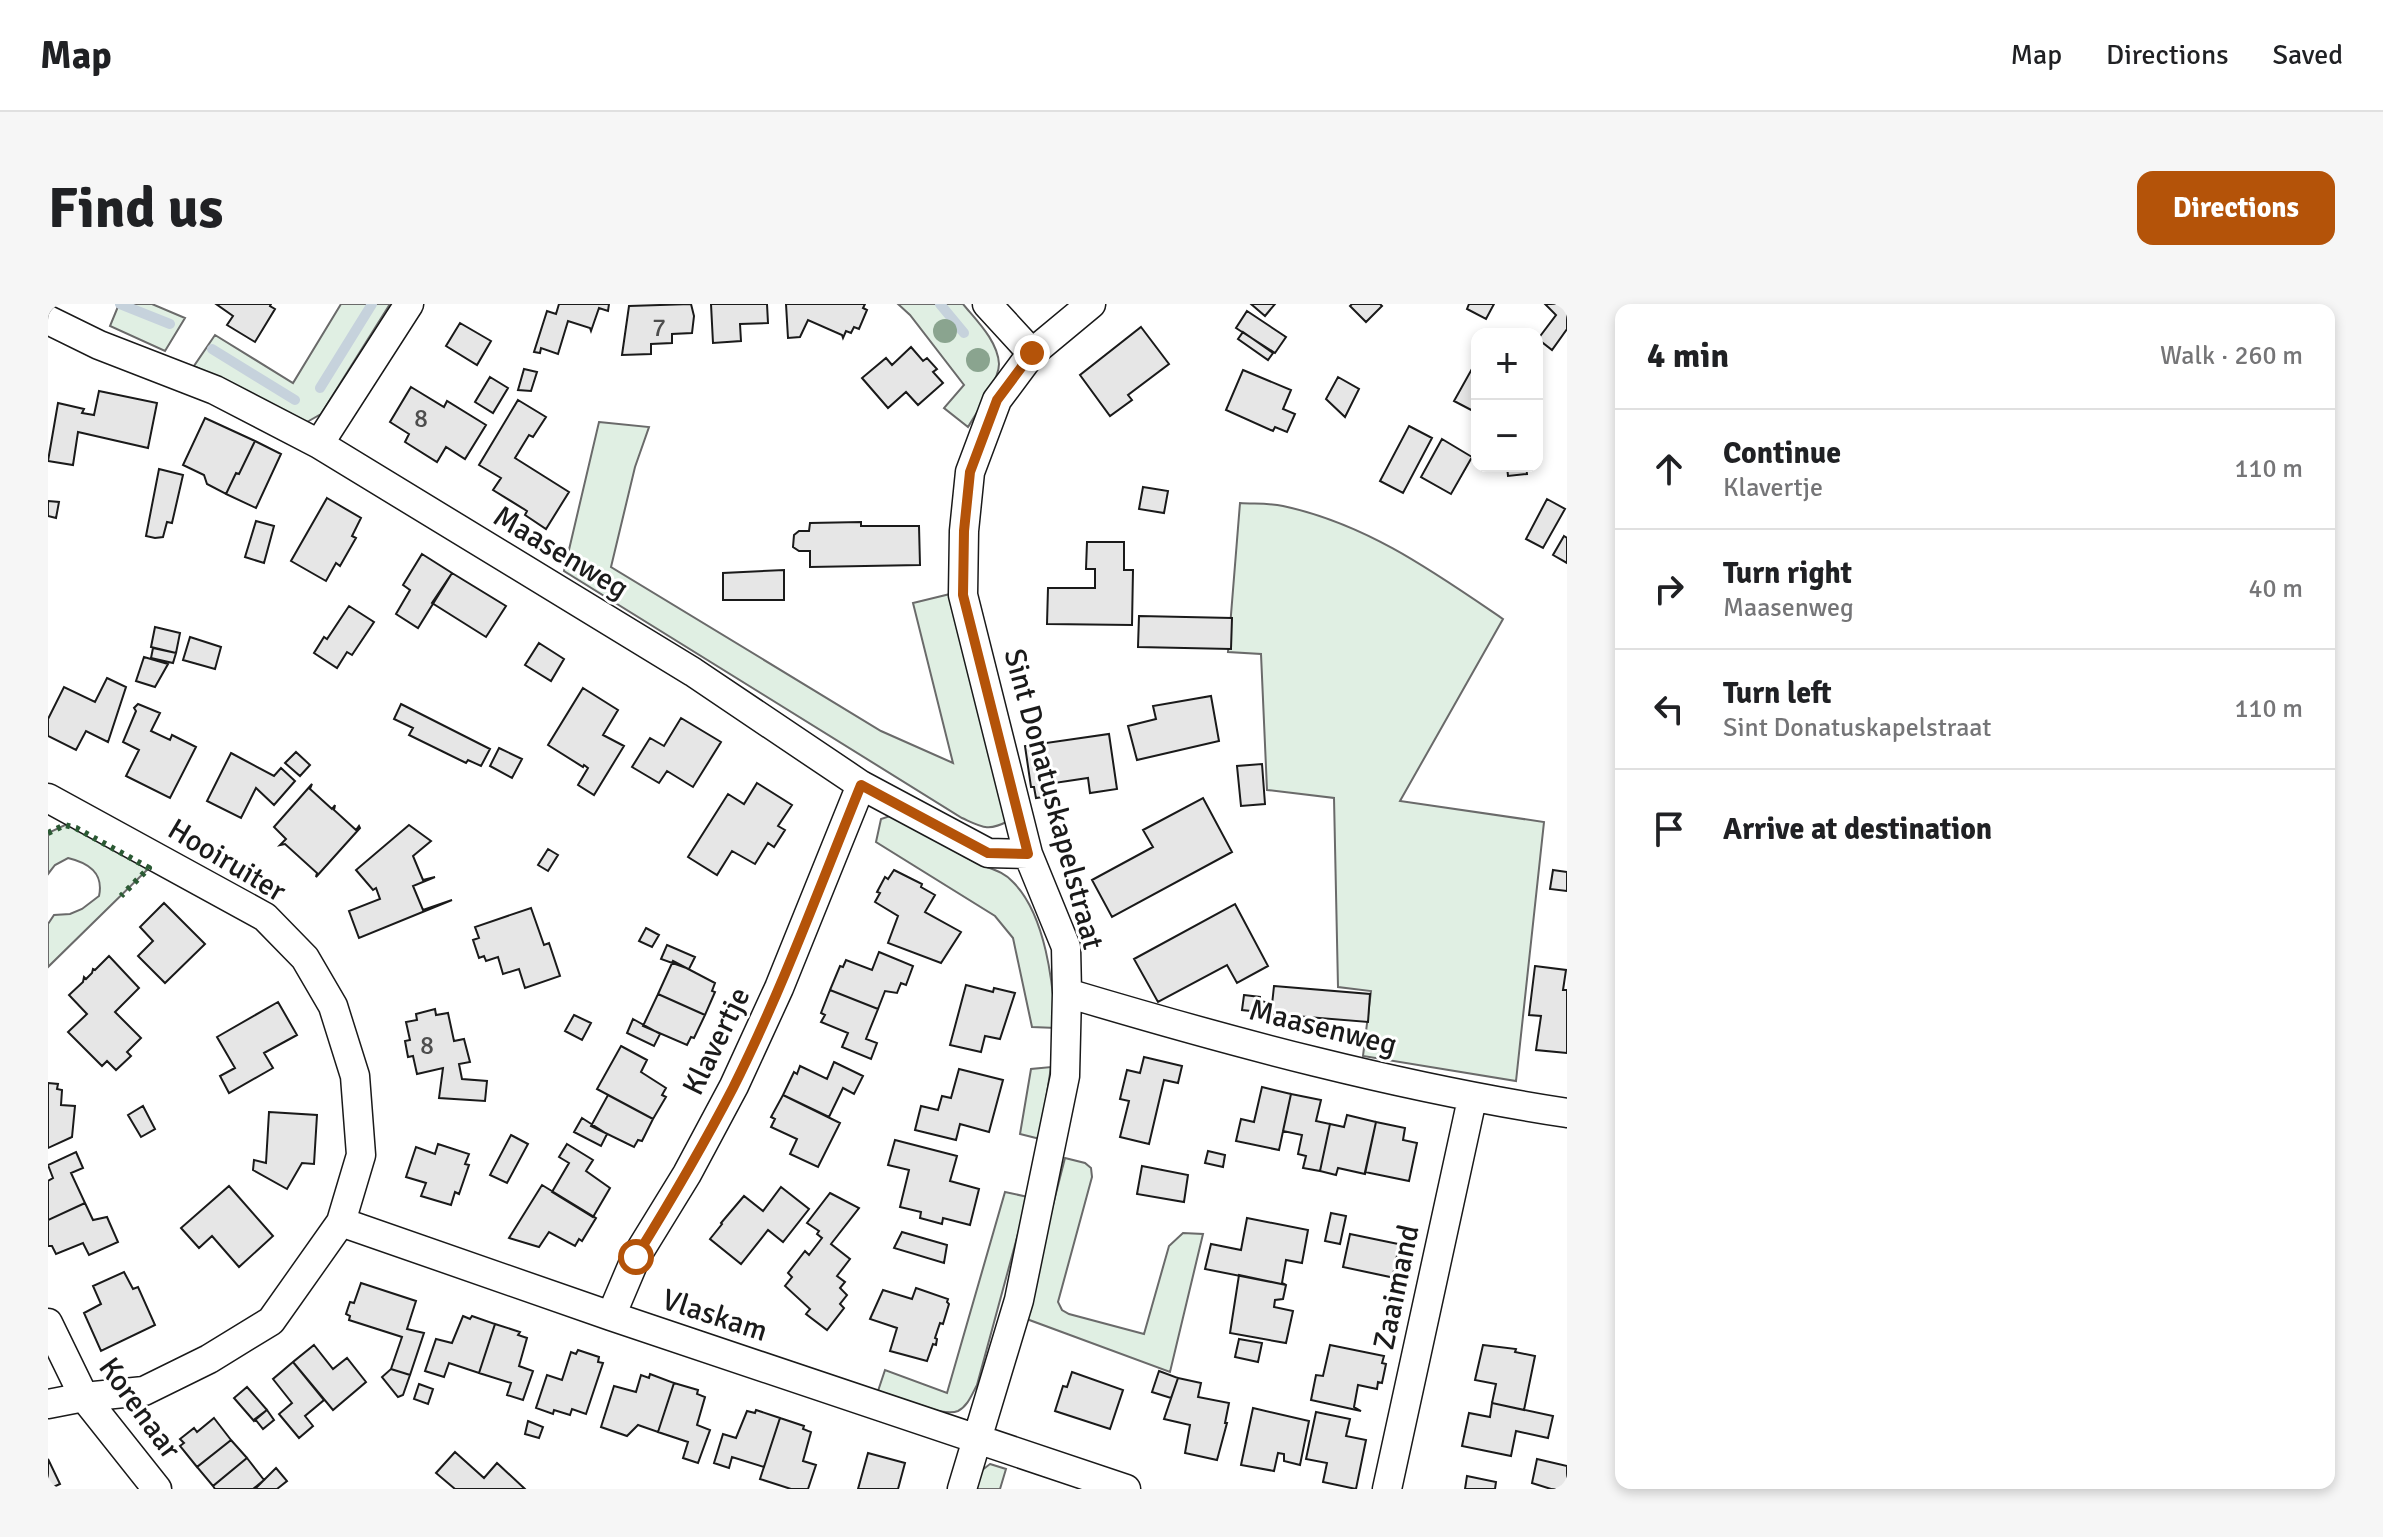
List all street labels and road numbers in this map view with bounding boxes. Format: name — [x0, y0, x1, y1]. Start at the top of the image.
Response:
street label: Maasenweg — [487, 498, 635, 607]
street label: Sint Donatuskapelstraat — [996, 645, 1111, 953]
street label: Hooiruiter — [161, 811, 292, 910]
street label: Klavertje — [675, 981, 758, 1101]
street label: Maasenweg — [1245, 991, 1401, 1064]
street label: Zaaimand — [1365, 1221, 1428, 1353]
street label: Vlaskam — [657, 1281, 772, 1350]
street label: Korenaar — [90, 1350, 189, 1466]

